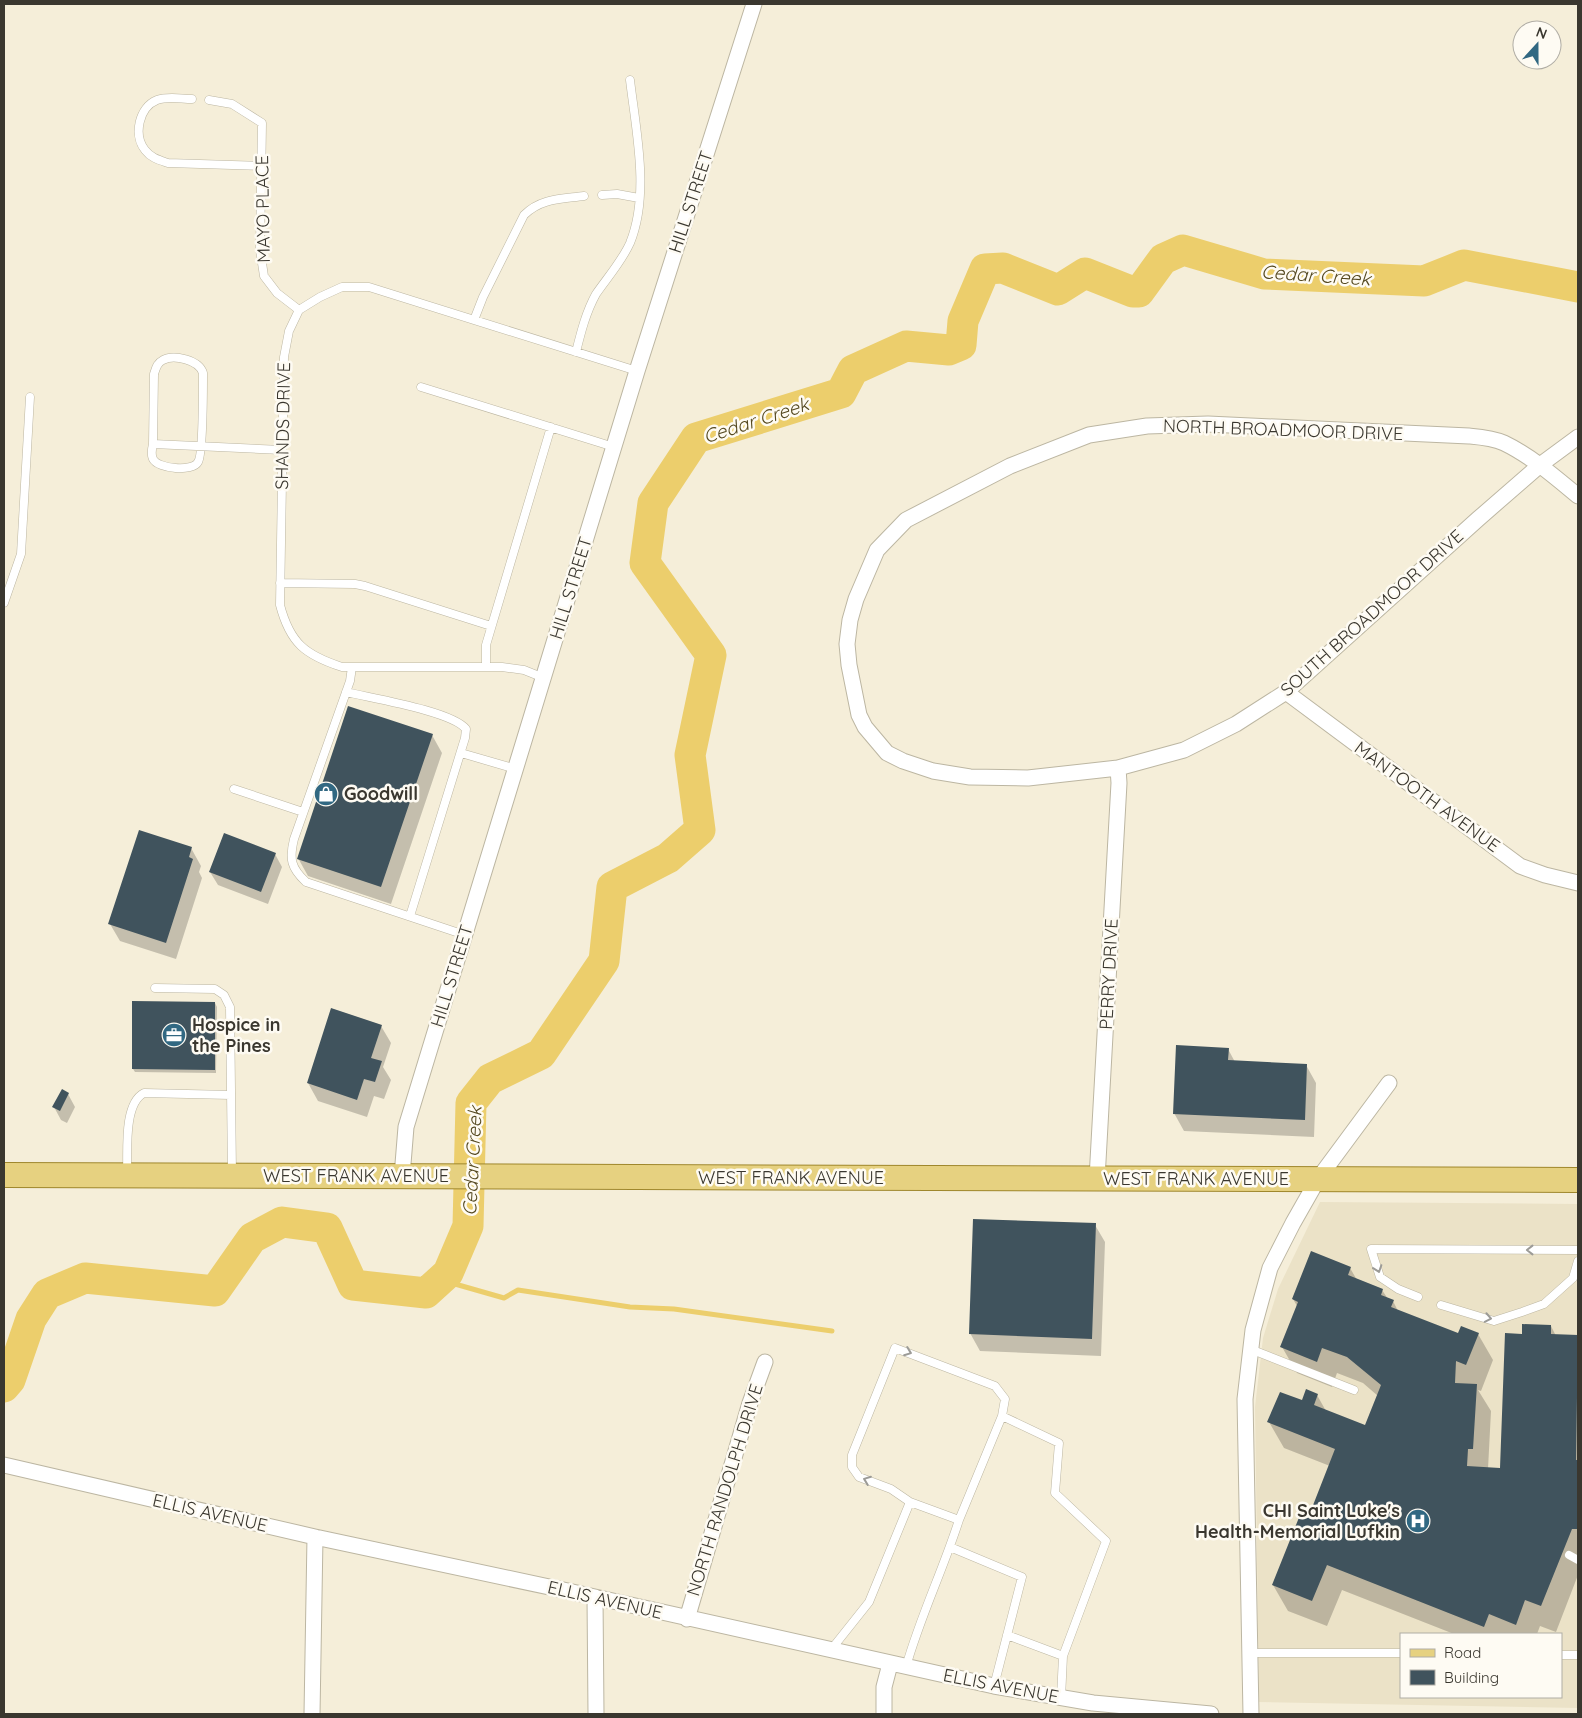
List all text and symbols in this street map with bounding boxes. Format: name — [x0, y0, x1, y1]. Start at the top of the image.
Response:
north arrow — [1512, 20, 1562, 70]
text: N — [1534, 23, 1550, 43]
street label: HILL STREET — [663, 148, 718, 256]
street label: MAYO PLACE — [250, 155, 275, 263]
water label: Cedar Creek — [1260, 259, 1373, 291]
street label: SHANDS DRIVE — [270, 362, 295, 490]
water label: Cedar Creek — [700, 391, 814, 448]
street label: NORTH BROADMOOR DRIVE — [1162, 414, 1404, 445]
street label: SOUTH BROADMOOR DRIVE — [1275, 524, 1468, 701]
street label: HILL STREET — [544, 534, 597, 642]
street label: MANTOOTH AVENUE — [1350, 736, 1505, 857]
shop icon: Goodwill — [313, 781, 339, 807]
place label: Goodwill — [344, 782, 418, 805]
street label: PERRY DRIVE — [1094, 918, 1123, 1030]
street label: HILL STREET — [425, 922, 478, 1030]
place label: Hospice in the Pines — [192, 1013, 280, 1057]
office icon: Hospice in the Pines — [161, 1022, 187, 1048]
water label: Cedar Creek — [457, 1104, 487, 1216]
street label: WEST FRANK AVENUE — [263, 1164, 449, 1187]
street label: WEST FRANK AVENUE — [698, 1166, 884, 1189]
street label: WEST FRANK AVENUE — [1103, 1167, 1289, 1190]
one-way arrow — [1525, 1245, 1533, 1255]
one-way arrow — [1372, 1264, 1382, 1273]
one-way arrow — [1484, 1313, 1492, 1323]
one-way arrow — [903, 1346, 912, 1357]
street label: NORTH RANDOLPH DRIVE — [681, 1381, 768, 1599]
one-way arrow — [863, 1476, 872, 1486]
street label: ELLIS AVENUE — [150, 1488, 270, 1537]
place label: CHI Saint Luke's Health-Memorial Lufkin — [1195, 1499, 1400, 1543]
hospital icon: CHI Saint Luke's Health-Memorial Lufkin — [1405, 1508, 1431, 1534]
street label: ELLIS AVENUE — [545, 1575, 665, 1624]
legend — [1400, 1633, 1562, 1698]
text: Road — [1444, 1643, 1481, 1662]
street label: ELLIS AVENUE — [941, 1663, 1061, 1708]
text: Building — [1444, 1668, 1499, 1687]

